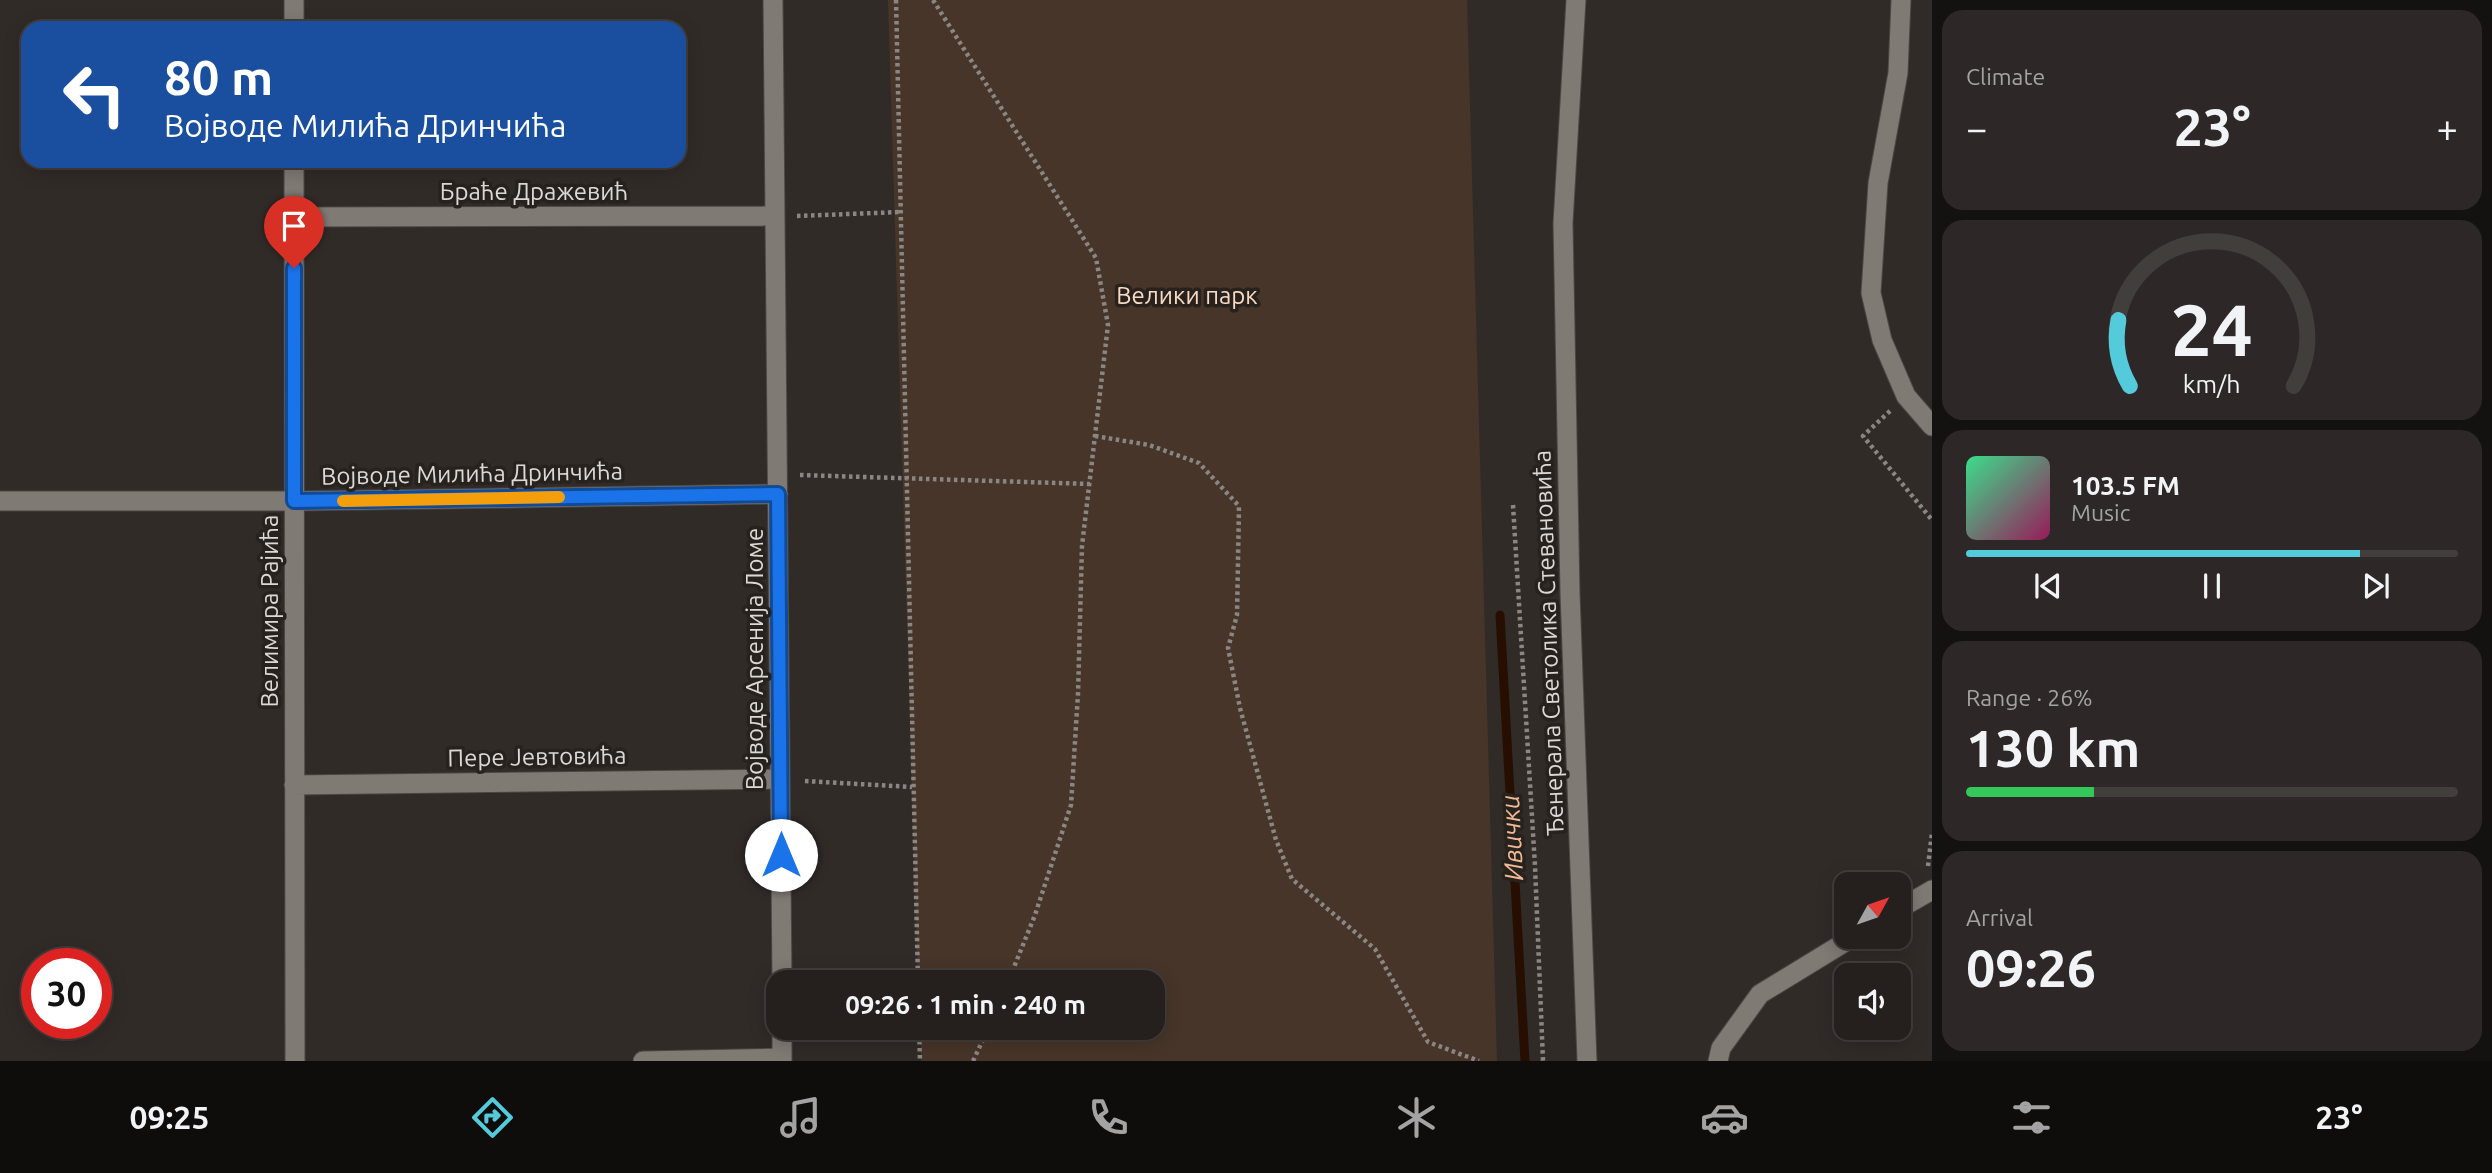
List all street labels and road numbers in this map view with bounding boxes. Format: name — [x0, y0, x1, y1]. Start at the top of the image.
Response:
street label: Браће Дражевић — [440, 178, 628, 205]
street label: Ђенерала Светолика Стевановића — [1528, 450, 1569, 836]
street label: Војводе Милића Дринчића — [321, 457, 623, 490]
street label: Велимира Рајића — [256, 515, 283, 707]
street label: Војводе Арсенија Ломе — [741, 528, 768, 790]
street label: Пере Јевтовића — [447, 741, 627, 772]

